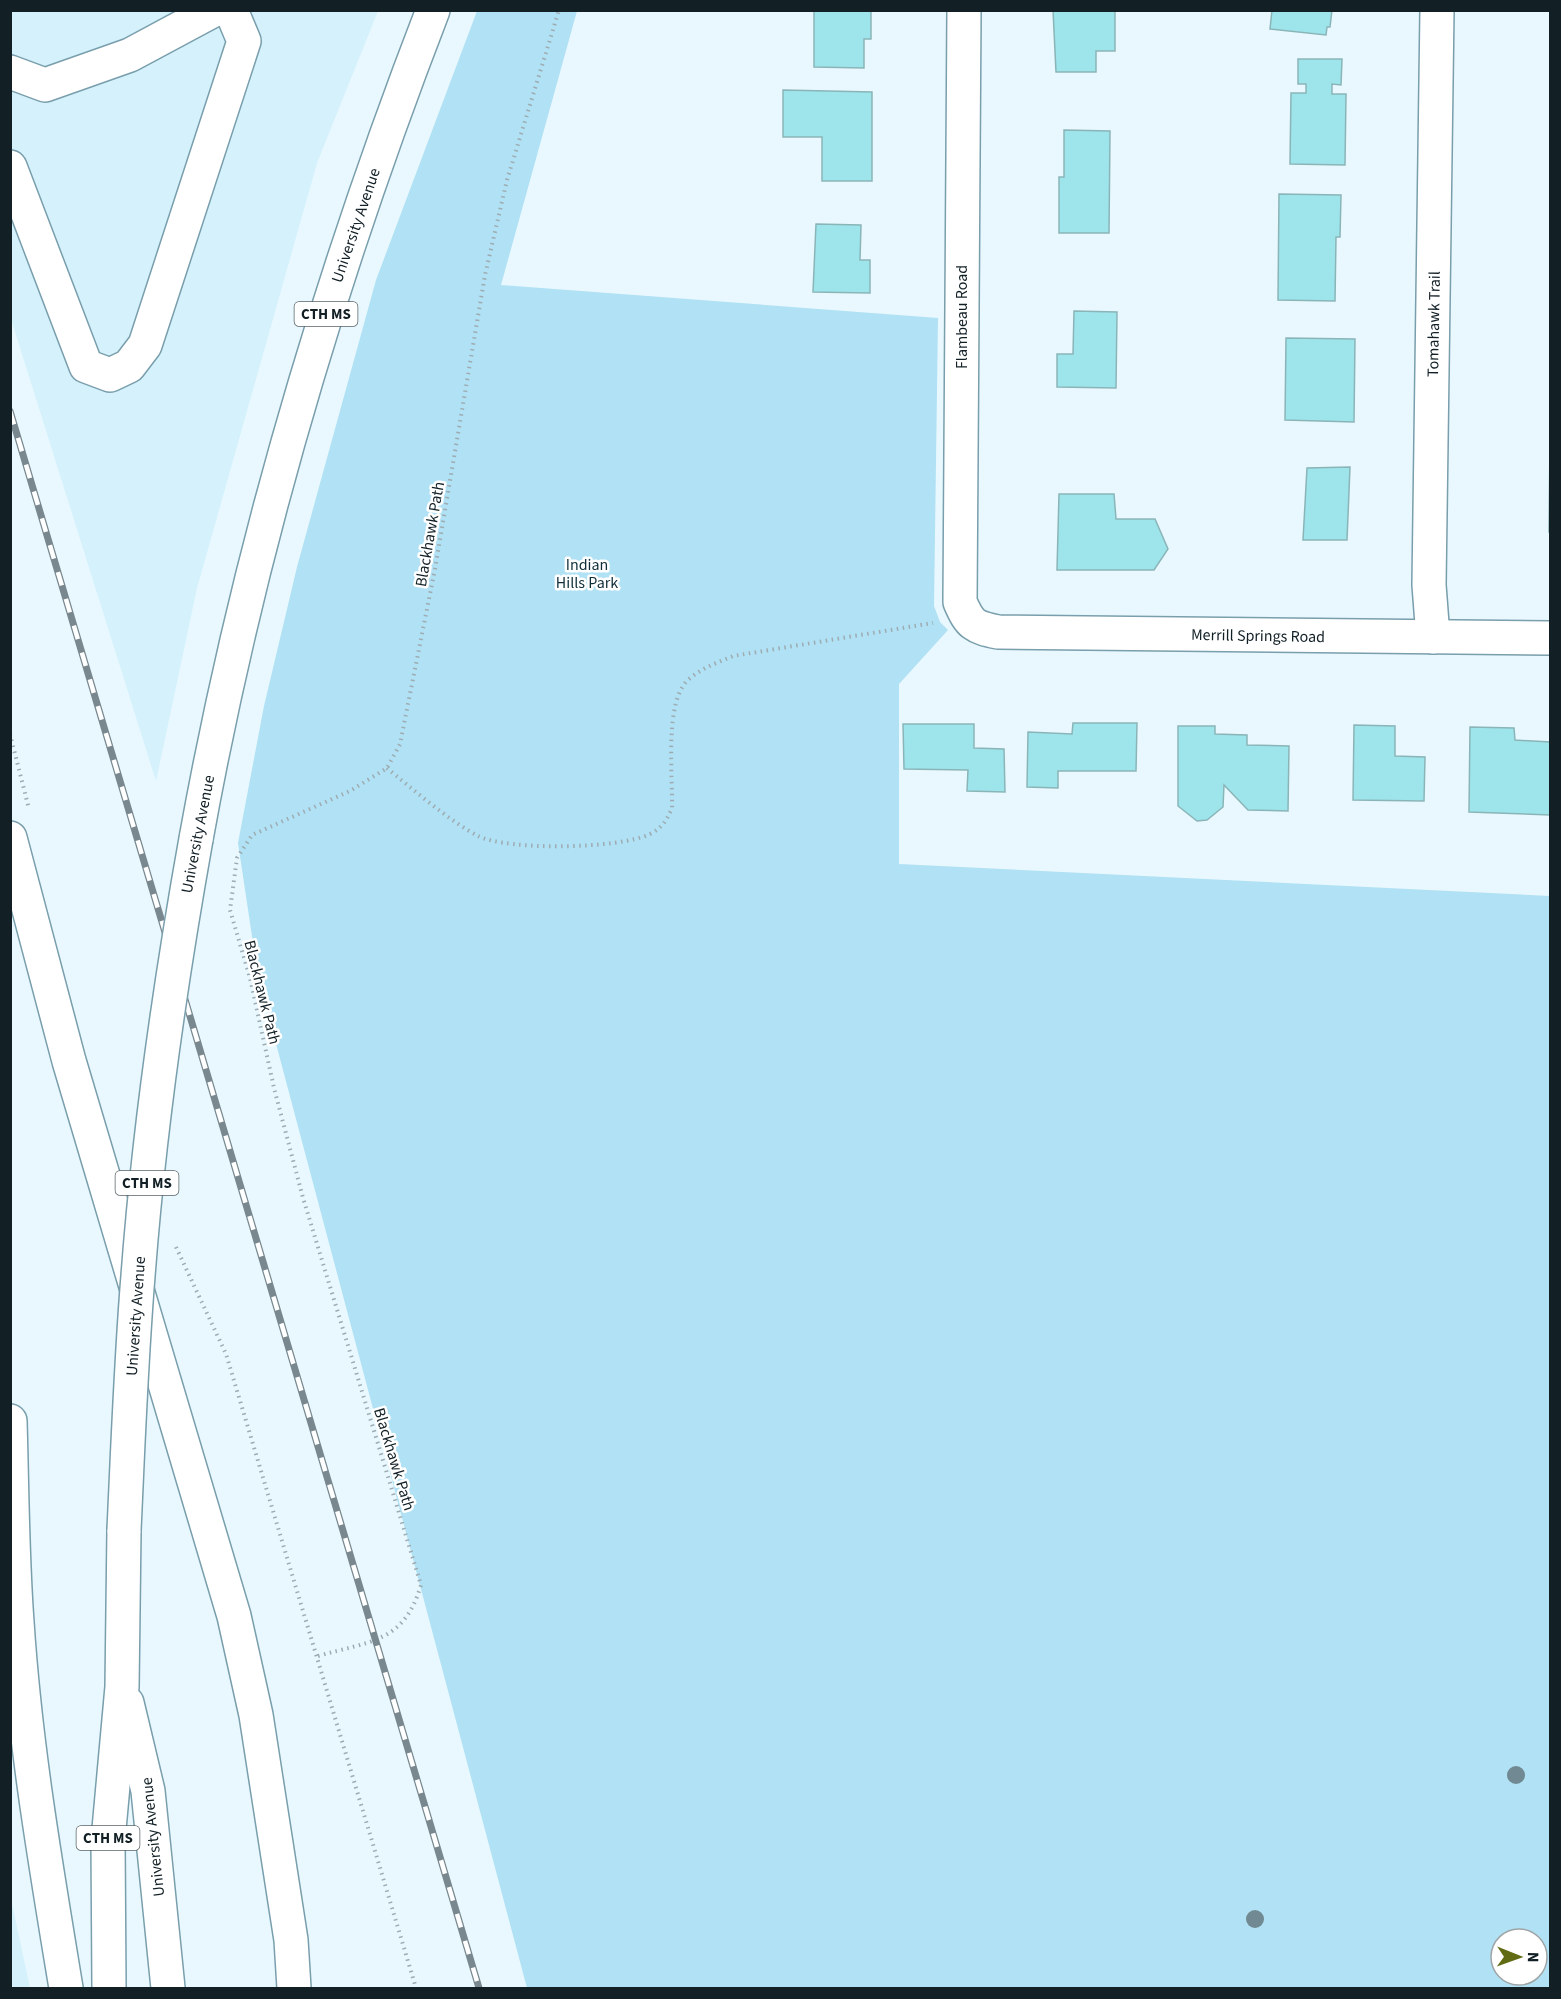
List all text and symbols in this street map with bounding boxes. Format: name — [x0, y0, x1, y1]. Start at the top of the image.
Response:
street label: University Avenue — [326, 165, 386, 286]
street label: Flambeau Road — [951, 265, 973, 369]
street label: Tomahawk Trail — [1422, 271, 1446, 377]
road number: CTH MS — [294, 302, 358, 326]
street label: Blackhawk Path — [410, 480, 450, 589]
park label: Indian Hills Park — [556, 554, 618, 594]
street label: Merrill Springs Road — [1191, 624, 1325, 648]
street label: University Avenue — [176, 773, 220, 895]
street label: Blackhawk Path — [238, 938, 286, 1047]
road number: CTH MS — [116, 1171, 178, 1195]
street label: University Avenue — [121, 1255, 151, 1377]
street label: Blackhawk Path — [368, 1405, 420, 1513]
street label: University Avenue — [136, 1776, 170, 1898]
road number: CTH MS — [76, 1826, 140, 1850]
north arrow — [1489, 1927, 1549, 1987]
text: N — [1522, 1952, 1544, 1963]

